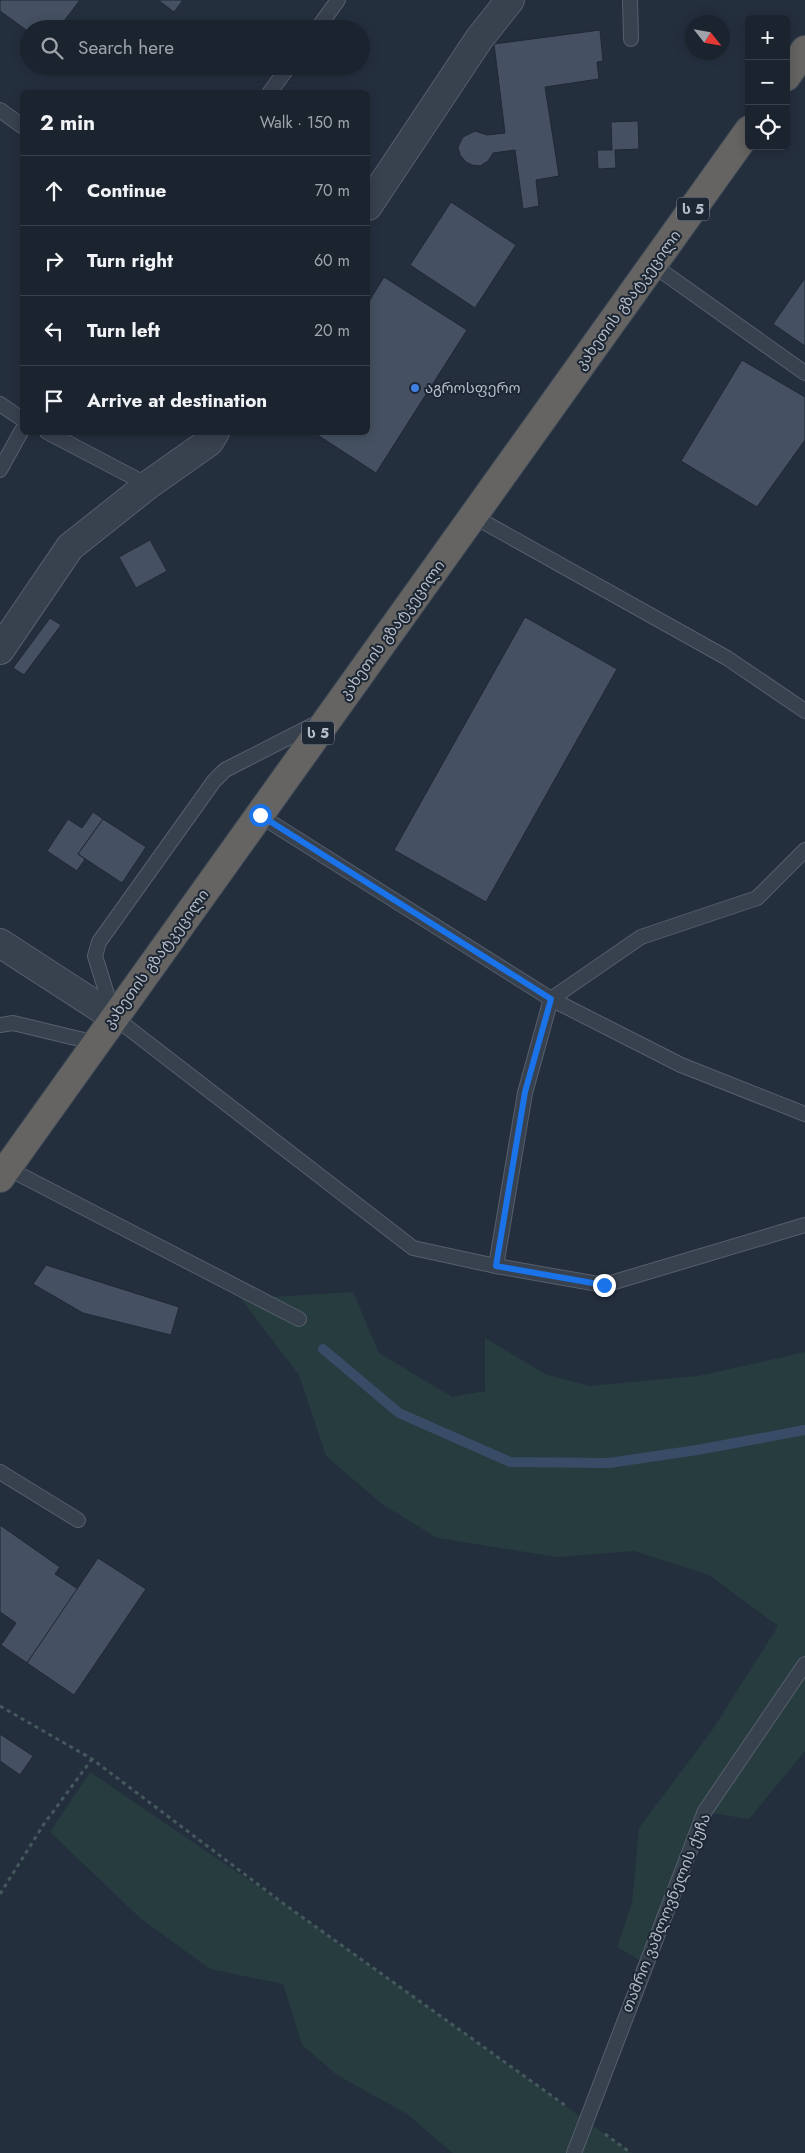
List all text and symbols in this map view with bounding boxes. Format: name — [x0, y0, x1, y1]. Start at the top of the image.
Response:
north arrow — [685, 15, 730, 60]
map controls — [745, 15, 790, 150]
button: + — [745, 15, 790, 60]
search box — [20, 20, 370, 75]
icon: search — [38, 34, 66, 62]
text: Search here — [78, 34, 174, 61]
button: − — [745, 60, 790, 105]
button: locate — [745, 105, 790, 150]
text: 2 min — [40, 108, 95, 138]
text: Walk · 150 m — [260, 111, 350, 134]
icon: ahead — [40, 177, 68, 205]
text: Continue — [87, 177, 166, 204]
text: 70 m — [315, 179, 350, 202]
road number: ს 5 — [677, 198, 709, 220]
street label: კახეთის გზატკეცილი — [570, 226, 686, 374]
icon: right — [40, 247, 68, 275]
text: Turn right — [87, 247, 173, 274]
text: 60 m — [314, 249, 350, 272]
icon: left — [40, 317, 68, 345]
text: Turn left — [87, 317, 160, 344]
text: 20 m — [314, 319, 350, 342]
place label: აგროსფერო — [425, 377, 521, 399]
marker: აგროსფერო — [409, 382, 421, 394]
icon: arrive — [40, 387, 68, 415]
text: Arrive at destination — [87, 387, 267, 414]
street label: კახეთის გზატკეცილი — [334, 556, 450, 704]
road number: ს 5 — [302, 721, 334, 744]
route start — [249, 804, 272, 827]
street label: კახეთის გზატკეცილი — [98, 885, 214, 1033]
route end — [593, 1274, 616, 1297]
street label: თამრო ვაშლოვნელის ქუჩა — [616, 1810, 716, 2016]

